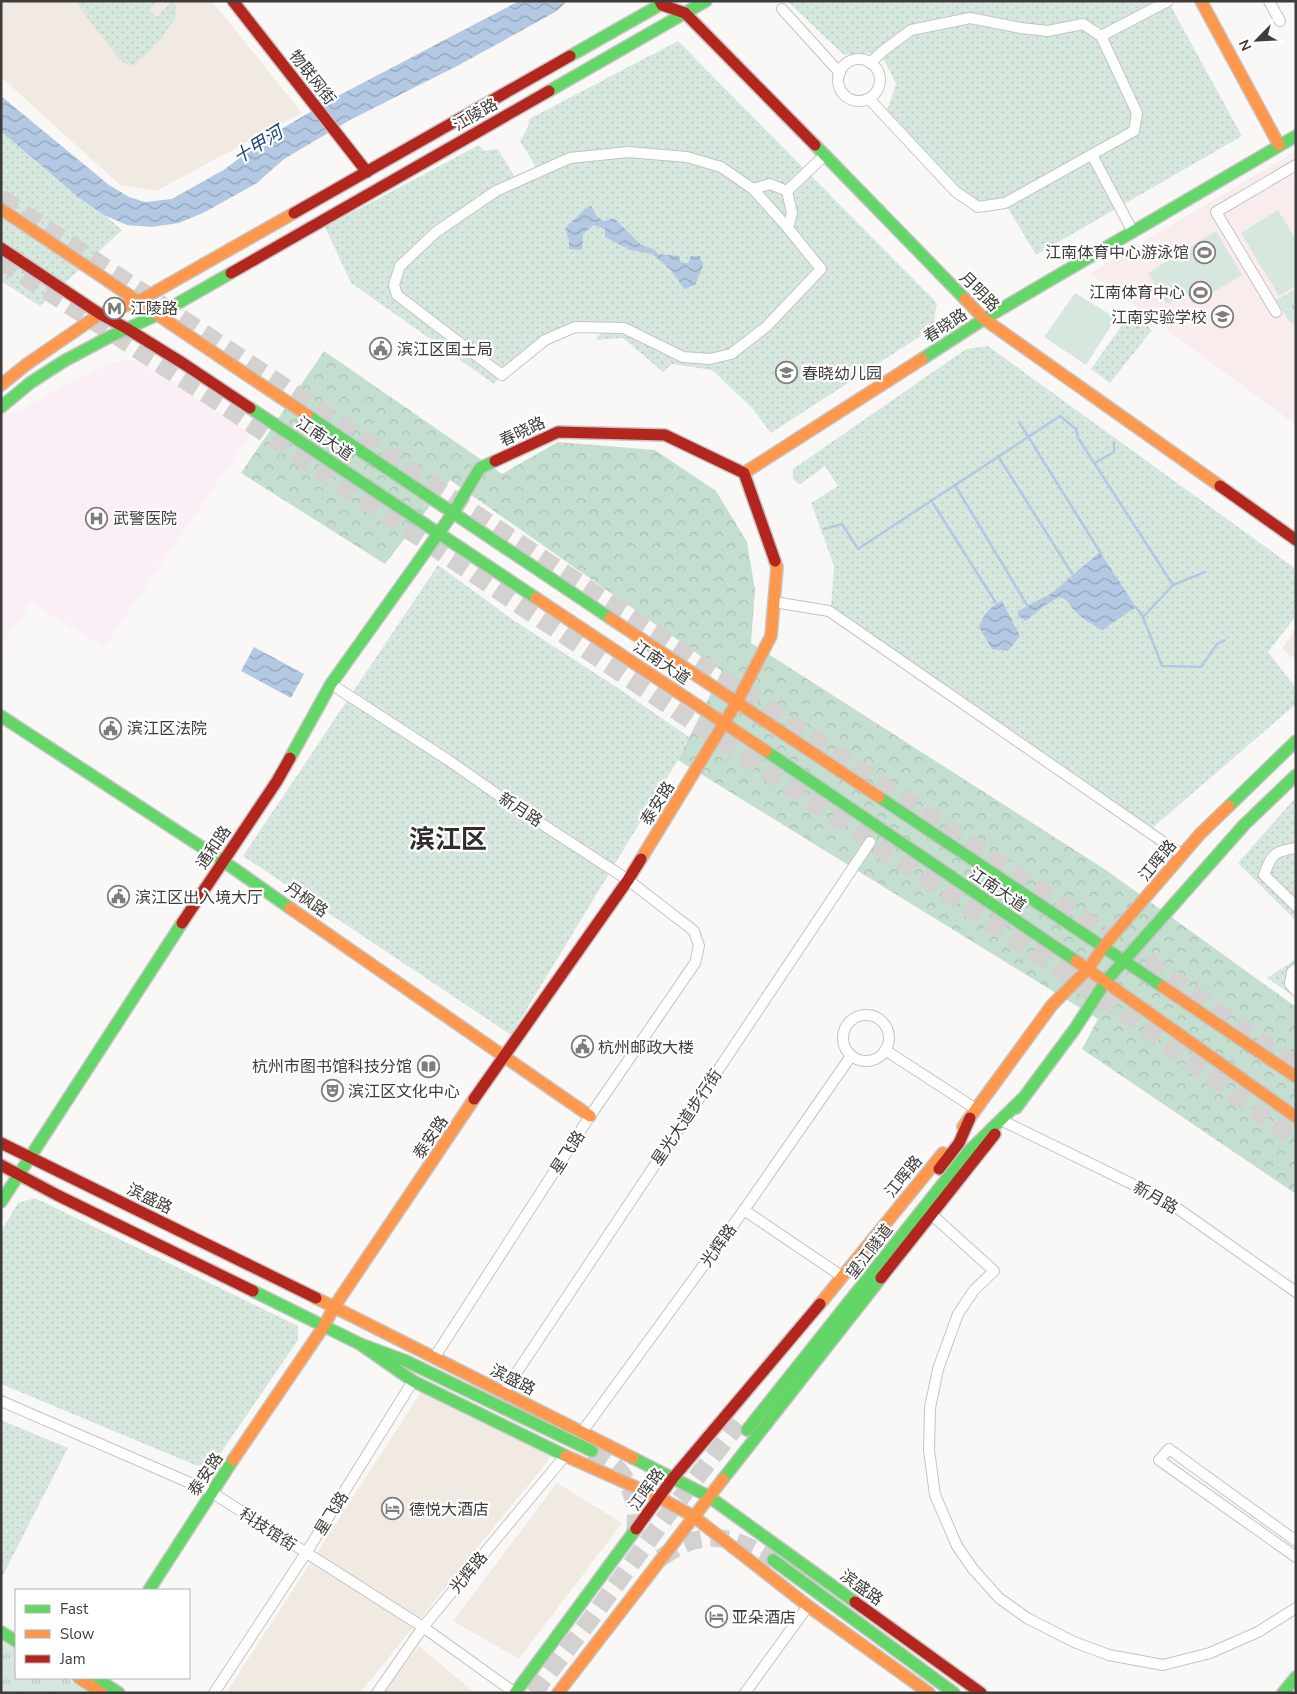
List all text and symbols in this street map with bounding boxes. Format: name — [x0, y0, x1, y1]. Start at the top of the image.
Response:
north arrow — [1232, 15, 1282, 65]
text: N — [1235, 36, 1256, 54]
street label: 物联网街 — [284, 46, 341, 110]
street label: 江陵路 — [449, 93, 502, 136]
water label: 十甲河 — [229, 119, 290, 169]
sports icon: 江南体育中心游泳馆 — [1193, 240, 1217, 264]
place label: 江南体育中心游泳馆 — [1045, 242, 1189, 264]
street label: 月明路 — [955, 267, 1004, 316]
sports icon: 江南体育中心 — [1189, 280, 1213, 304]
place label: 江南体育中心 — [1089, 282, 1185, 304]
metro station icon: 江陵路 — [102, 296, 126, 320]
place label: 江陵路 — [130, 298, 178, 320]
street label: 春晓路 — [919, 304, 972, 348]
school or university icon: 江南实验学校 — [1211, 305, 1235, 329]
place label: 江南实验学校 — [1111, 307, 1207, 329]
public building icon: 滨江区国土局 — [369, 337, 393, 361]
place label: 滨江区国土局 — [397, 339, 493, 361]
school or university icon: 春晓幼儿园 — [774, 361, 798, 385]
place label: 春晓幼儿园 — [802, 363, 882, 385]
street label: 江南大道 — [292, 412, 357, 466]
street label: 春晓路 — [496, 412, 549, 452]
hospital icon: 武警医院 — [85, 506, 109, 530]
place label: 武警医院 — [113, 508, 177, 530]
street label: 江南大道 — [629, 636, 694, 690]
public building icon: 滨江区法院 — [99, 716, 123, 740]
place label: 滨江区法院 — [127, 718, 207, 740]
street label: 泰安路 — [636, 777, 680, 830]
street label: 新月路 — [494, 788, 547, 832]
street label: 通和路 — [191, 822, 236, 874]
district label: 滨江区 — [409, 822, 487, 857]
street label: 江晖路 — [1134, 835, 1182, 886]
street label: 江南大道 — [965, 863, 1030, 917]
street label: 丹枫路 — [280, 877, 332, 923]
public building icon: 滨江区出入境大厅 — [107, 885, 131, 909]
place label: 滨江区出入境大厅 — [135, 887, 263, 909]
public building icon: 杭州邮政大楼 — [570, 1035, 594, 1059]
place label: 杭州邮政大楼 — [598, 1037, 694, 1059]
library icon: 杭州市图书馆科技分馆 — [416, 1054, 440, 1078]
place label: 杭州市图书馆科技分馆 — [252, 1056, 412, 1078]
street label: 星光大道步行街 — [646, 1065, 727, 1170]
theatre icon: 滨江区文化中心 — [320, 1079, 344, 1103]
place label: 滨江区文化中心 — [348, 1081, 460, 1103]
street label: 泰安路 — [408, 1112, 453, 1164]
street label: 星飞路 — [546, 1126, 590, 1179]
street label: 江晖路 — [880, 1151, 927, 1202]
street label: 新月路 — [1129, 1177, 1182, 1219]
street label: 滨盛路 — [123, 1178, 176, 1219]
street label: 光辉路 — [696, 1220, 742, 1271]
street label: 望江隧道 — [841, 1220, 898, 1284]
street label: 滨盛路 — [486, 1359, 539, 1401]
street label: 泰安路 — [183, 1449, 228, 1501]
street label: 江晖路 — [624, 1464, 670, 1515]
street label: 星飞路 — [310, 1487, 354, 1540]
hotel icon: 德悦大酒店 — [381, 1497, 405, 1521]
place label: 德悦大酒店 — [409, 1499, 489, 1521]
street label: 科技馆街 — [235, 1503, 300, 1556]
street label: 光辉路 — [445, 1547, 493, 1598]
street label: 滨盛路 — [836, 1565, 887, 1611]
legend — [15, 1589, 190, 1679]
text: Fast — [60, 1599, 89, 1619]
hotel icon: 亚朵酒店 — [704, 1605, 728, 1629]
place label: 亚朵酒店 — [732, 1607, 796, 1629]
text: Slow — [60, 1624, 95, 1644]
text: Jam — [59, 1649, 86, 1669]

